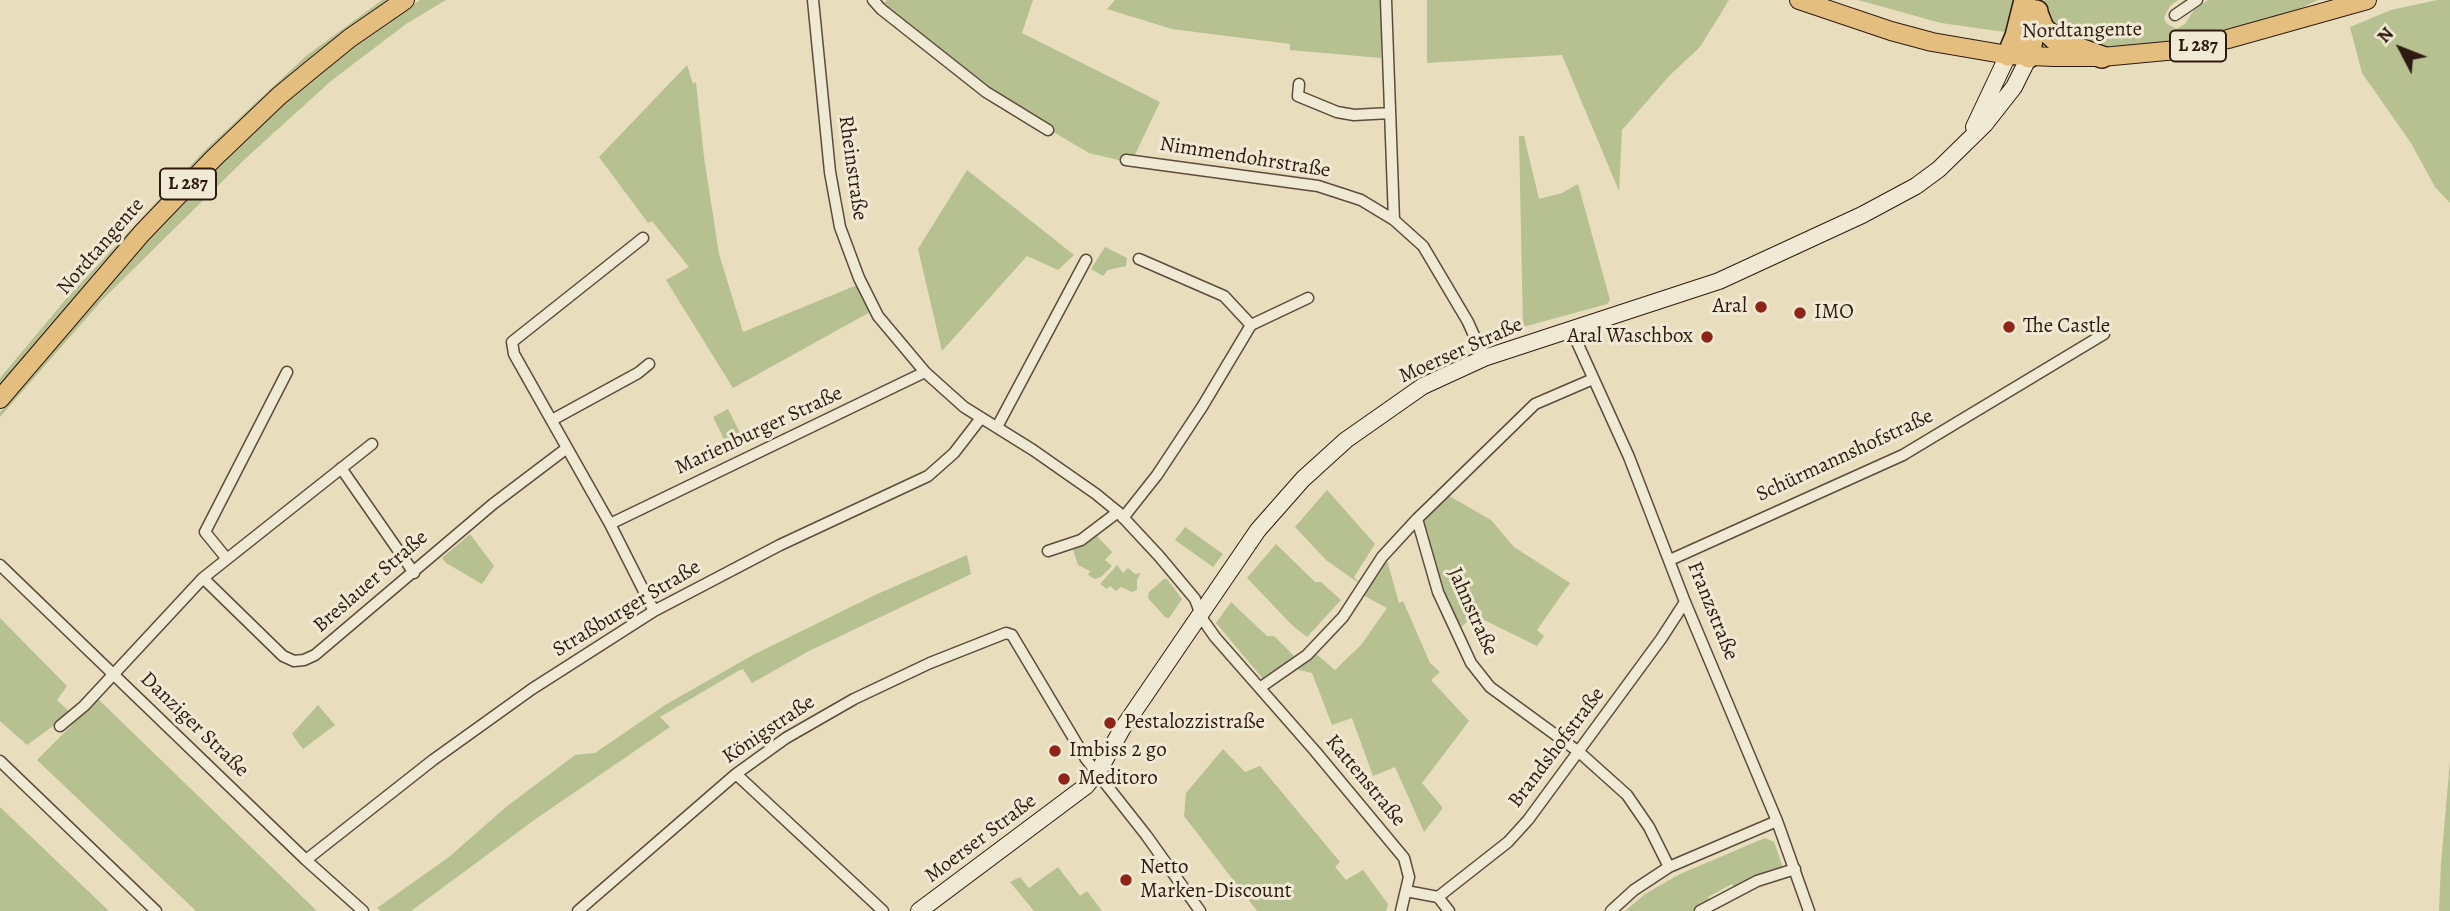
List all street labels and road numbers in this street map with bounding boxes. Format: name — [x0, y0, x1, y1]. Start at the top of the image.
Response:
street label: Nordtangente — [2022, 17, 2142, 45]
road number: L 287 — [2170, 30, 2226, 61]
street label: Rheinstraße — [832, 114, 872, 222]
street label: Nimmendohrstraße — [1158, 132, 1332, 184]
road number: L 287 — [160, 168, 216, 200]
street label: Nordtangente — [52, 193, 150, 301]
street label: Moerser Straße — [1395, 312, 1527, 390]
street label: Marienburger Straße — [671, 381, 847, 481]
street label: Schürmannshofstraße — [1753, 404, 1937, 508]
street label: Breslauer Straße — [309, 525, 433, 639]
street label: Straßburger Straße — [549, 555, 705, 663]
street label: Franzstraße — [1681, 558, 1743, 664]
street label: Jahnstraße — [1441, 564, 1503, 660]
street label: Danziger Straße — [134, 667, 254, 783]
street label: Brandshofstraße — [1503, 683, 1611, 813]
street label: Königstraße — [718, 690, 820, 770]
street label: Kattenstraße — [1319, 730, 1411, 832]
street label: Moerser Straße — [920, 789, 1042, 889]

